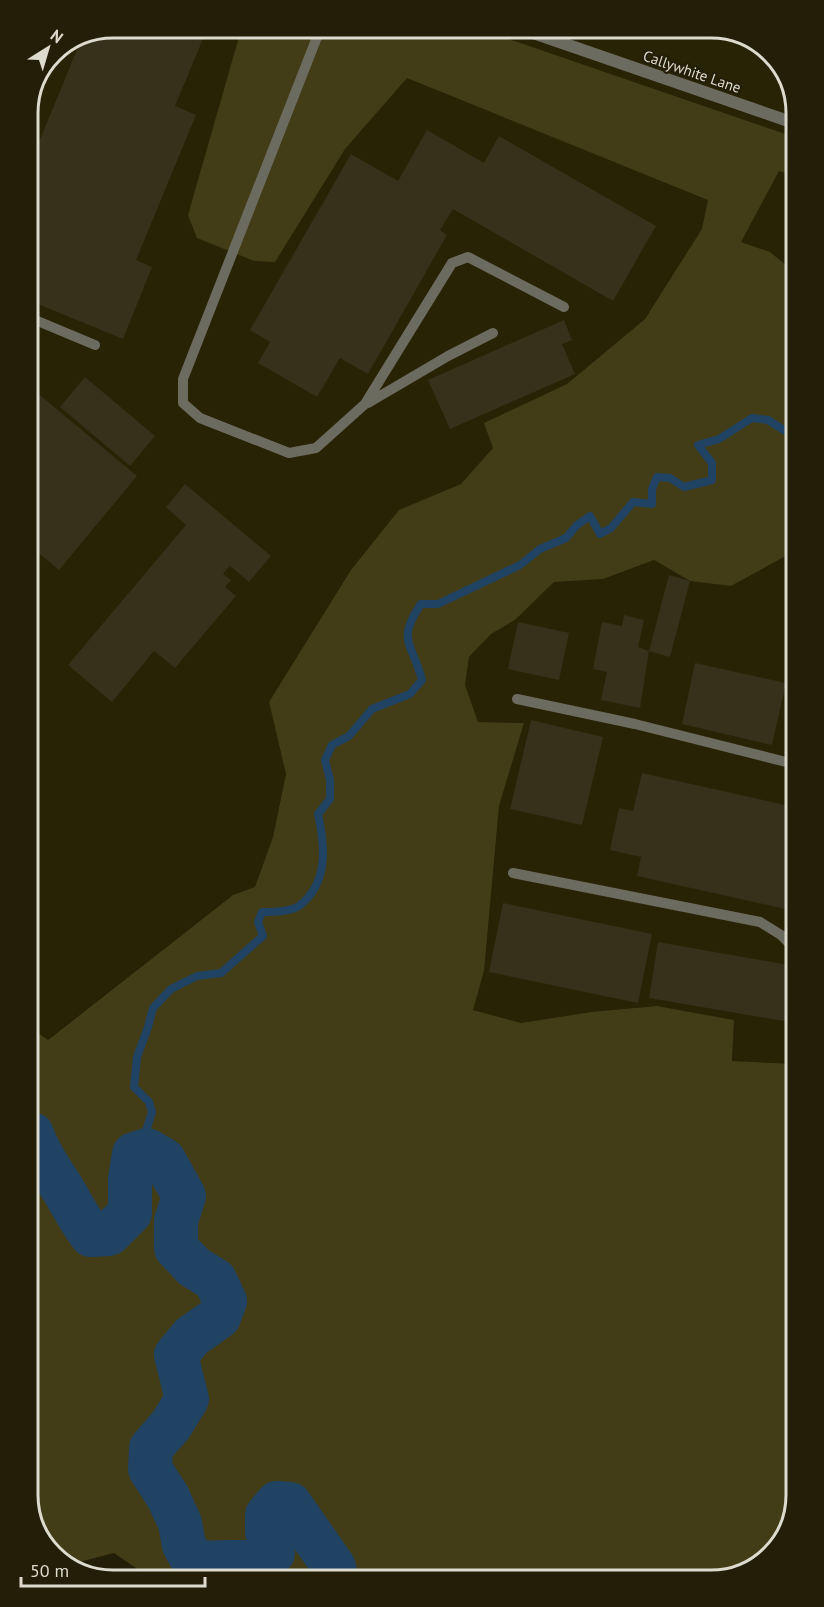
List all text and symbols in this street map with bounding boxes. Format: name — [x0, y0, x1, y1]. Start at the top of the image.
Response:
north arrow — [18, 18, 78, 78]
text: N — [47, 25, 67, 47]
street label: Callywhite Lane — [641, 46, 744, 97]
scale bar — [21, 1550, 206, 1588]
text: 50 m — [30, 1559, 69, 1582]

